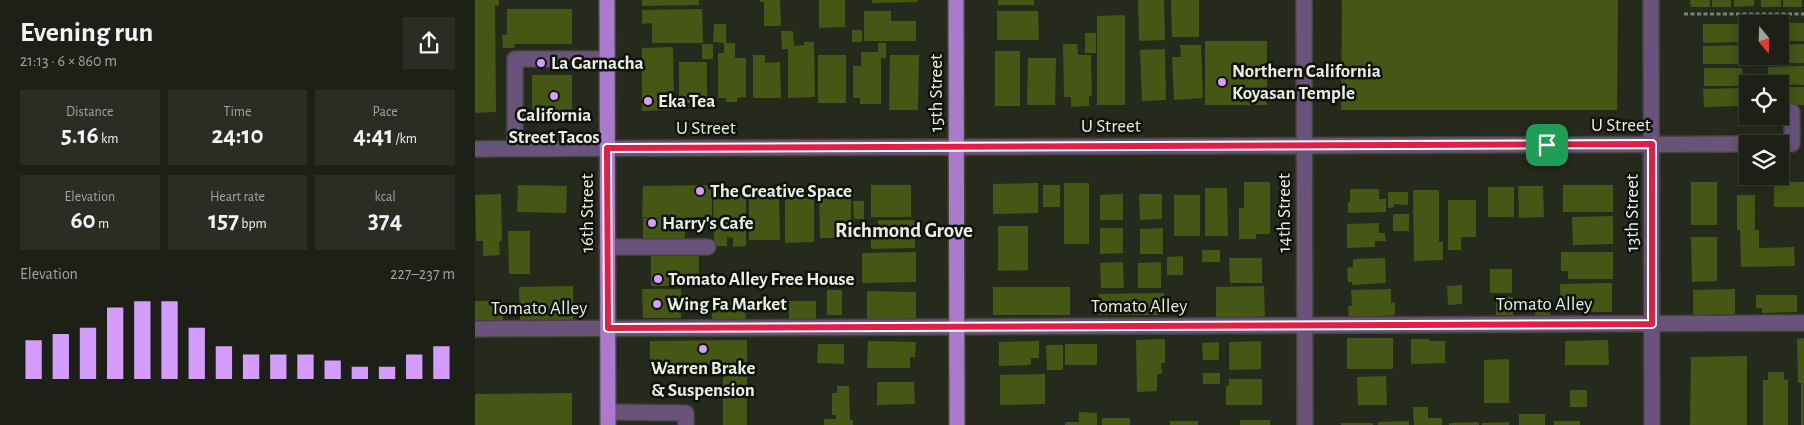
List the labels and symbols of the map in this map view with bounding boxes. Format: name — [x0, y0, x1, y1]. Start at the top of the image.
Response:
north arrow — [1739, 15, 1789, 65]
place label: La Garnacha — [551, 54, 644, 73]
street label: 15th Street — [927, 54, 946, 132]
marker: La Garnacha — [535, 57, 547, 69]
place label: Northern California Koyasan Temple — [1232, 62, 1381, 103]
marker: Northern California Koyasan Temple — [1216, 76, 1228, 88]
marker: California Street Tacos — [548, 90, 560, 102]
place label: Eka Tea — [658, 92, 715, 111]
marker: Eka Tea — [642, 95, 654, 107]
place label: California Street Tacos — [508, 106, 600, 147]
street label: U Street — [1591, 116, 1651, 135]
street label: U Street — [1081, 117, 1141, 136]
street label: U Street — [676, 119, 736, 138]
pin — [1526, 124, 1568, 166]
street label: 16th Street — [578, 173, 597, 253]
street label: 14th Street — [1275, 173, 1294, 253]
street label: 13th Street — [1623, 174, 1642, 252]
place label: The Creative Space — [710, 182, 852, 201]
marker: The Creative Space — [694, 185, 706, 197]
place label: Harry's Cafe — [662, 214, 754, 233]
marker: Harry's Cafe — [646, 217, 658, 229]
district label: Richmond Grove — [835, 220, 973, 241]
place label: Tomato Alley Free House — [668, 270, 855, 289]
marker: Tomato Alley Free House — [652, 273, 664, 285]
place label: Wing Fa Market — [667, 295, 787, 314]
street label: Tomato Alley — [1496, 295, 1592, 314]
street label: Tomato Alley — [1091, 297, 1187, 316]
marker: Wing Fa Market — [651, 298, 663, 310]
street label: Tomato Alley — [491, 299, 587, 318]
marker: Warren Brake & Suspension — [697, 343, 709, 355]
place label: Warren Brake & Suspension — [651, 359, 755, 400]

